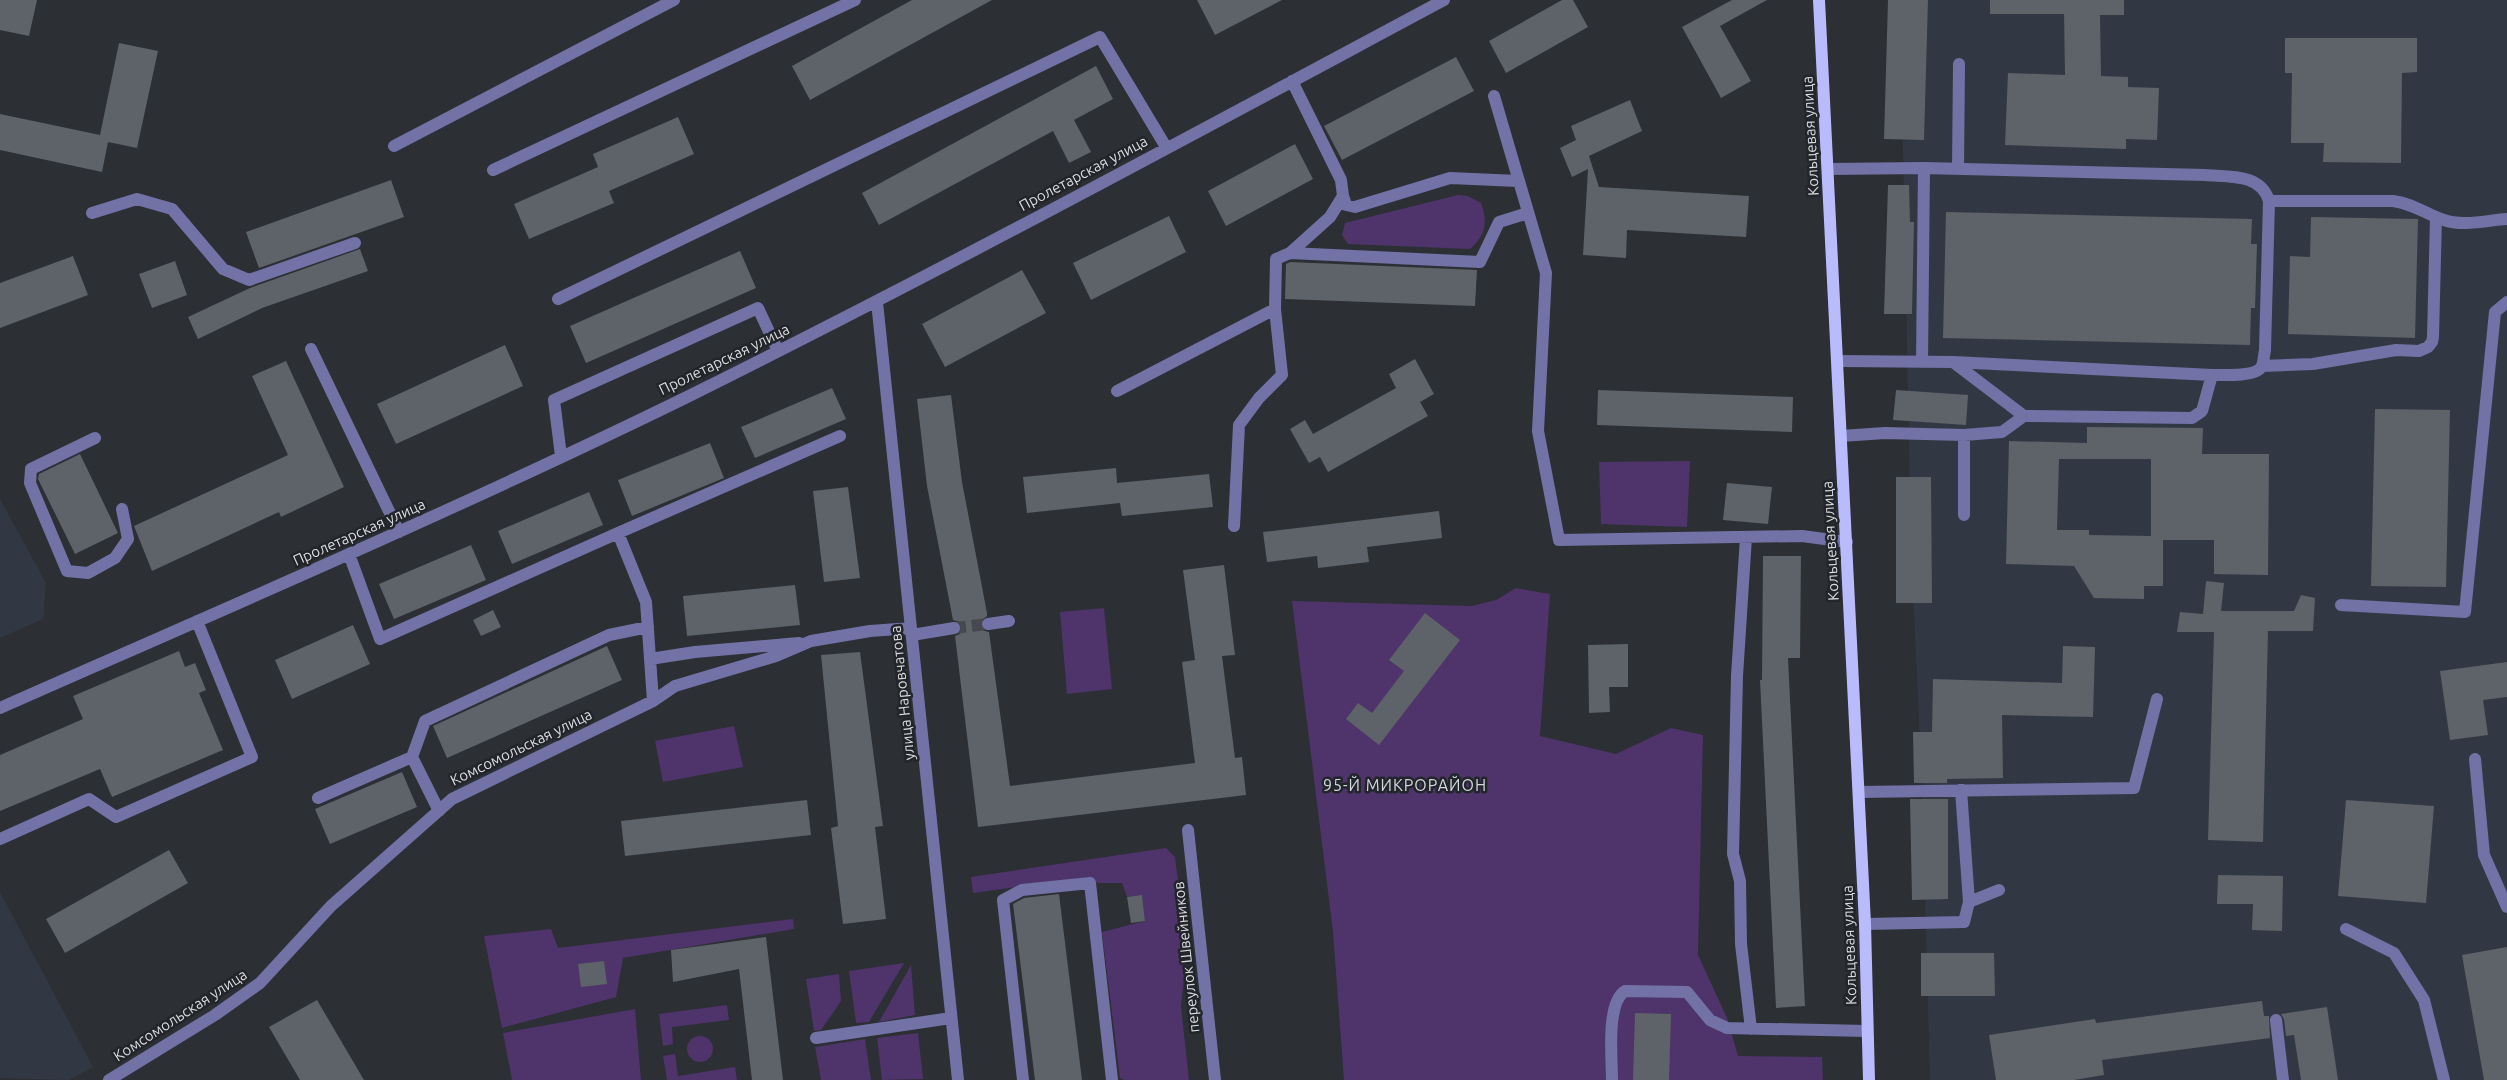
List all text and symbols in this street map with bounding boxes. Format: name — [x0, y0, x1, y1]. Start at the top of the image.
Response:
street label: Кольцевая улица — [1798, 76, 1822, 196]
street label: Пролетарская улица — [1016, 132, 1150, 214]
street label: Пролетарская улица — [656, 320, 792, 398]
street label: Кольцевая улица — [1818, 481, 1842, 601]
street label: Пролетарская улица — [290, 495, 428, 569]
street label: улица Наровчатова — [886, 625, 918, 761]
street label: Комсомольская улица — [447, 705, 595, 789]
district label: 95-Й МИКРОРАЙОН — [1323, 775, 1487, 794]
street label: переулок Швейников — [1170, 881, 1202, 1033]
street label: Кольцевая улица — [1838, 885, 1860, 1005]
street label: Комсомольская улица — [110, 966, 250, 1064]

